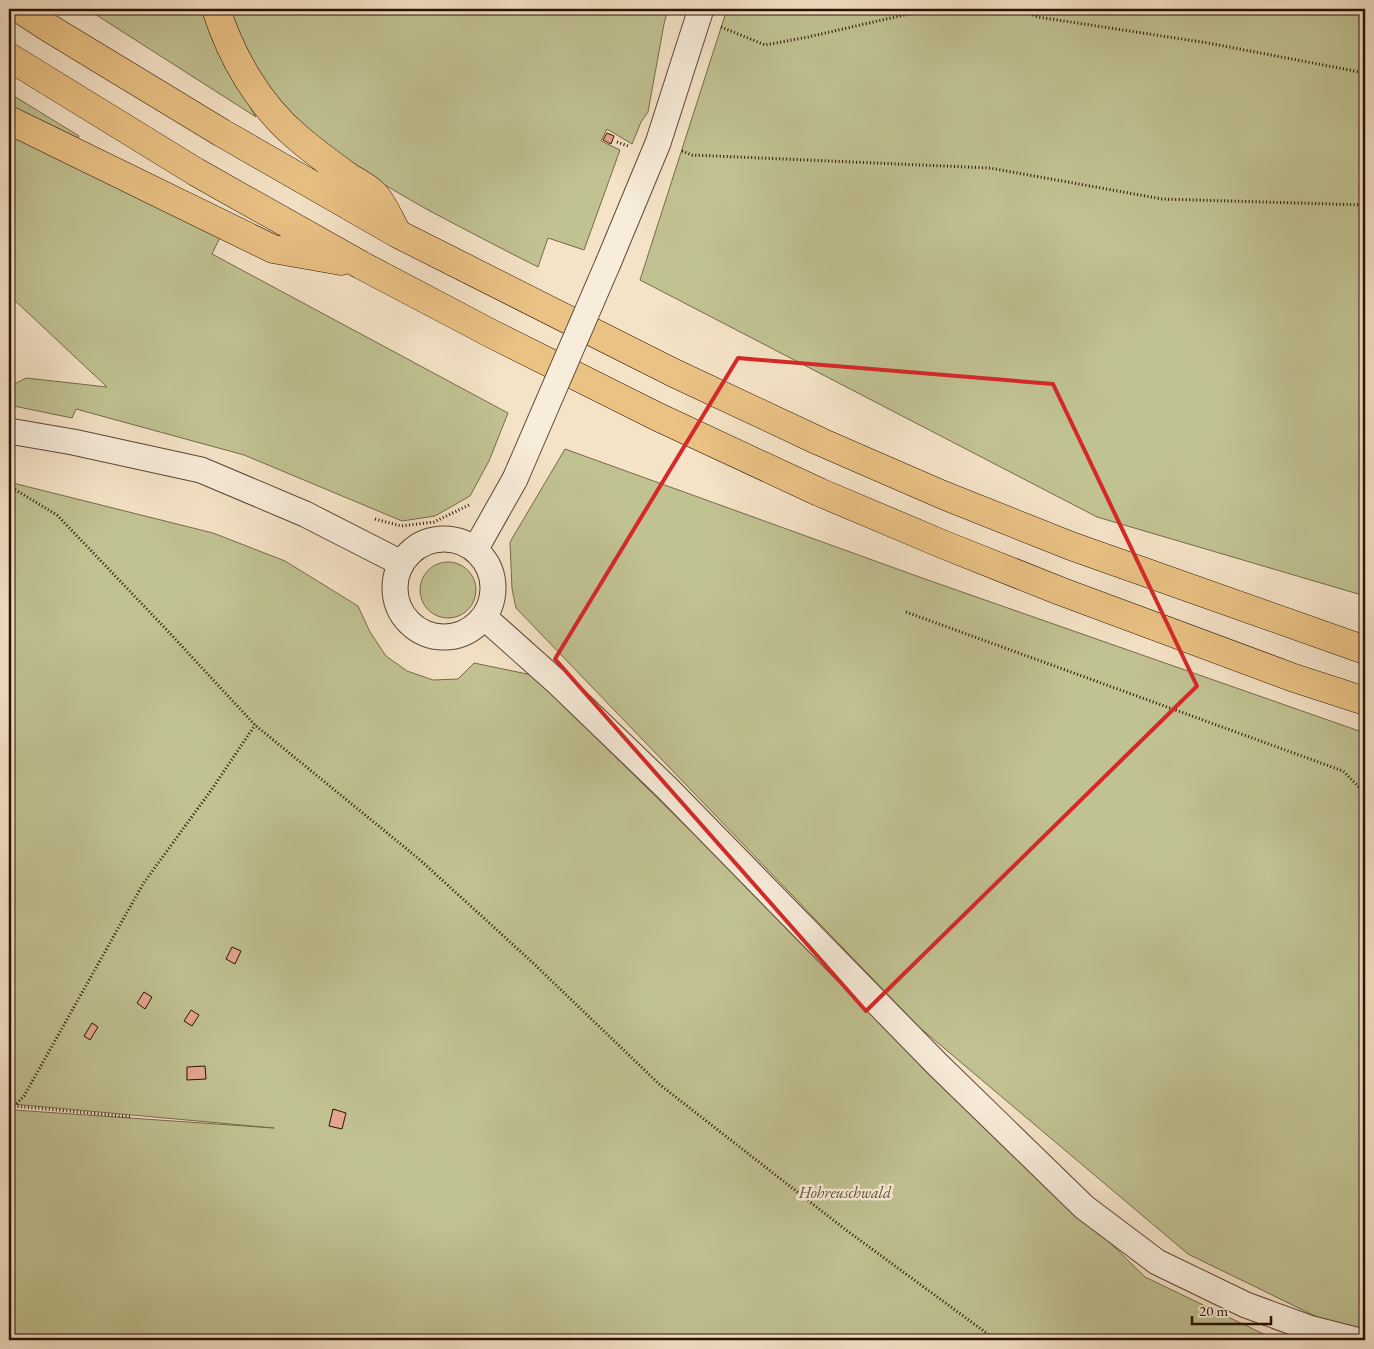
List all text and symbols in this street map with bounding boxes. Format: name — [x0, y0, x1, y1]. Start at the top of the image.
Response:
park label: Hohreuschwald — [798, 1182, 892, 1203]
scale bar — [1192, 1294, 1270, 1326]
text: 20 m — [1199, 1301, 1228, 1320]

